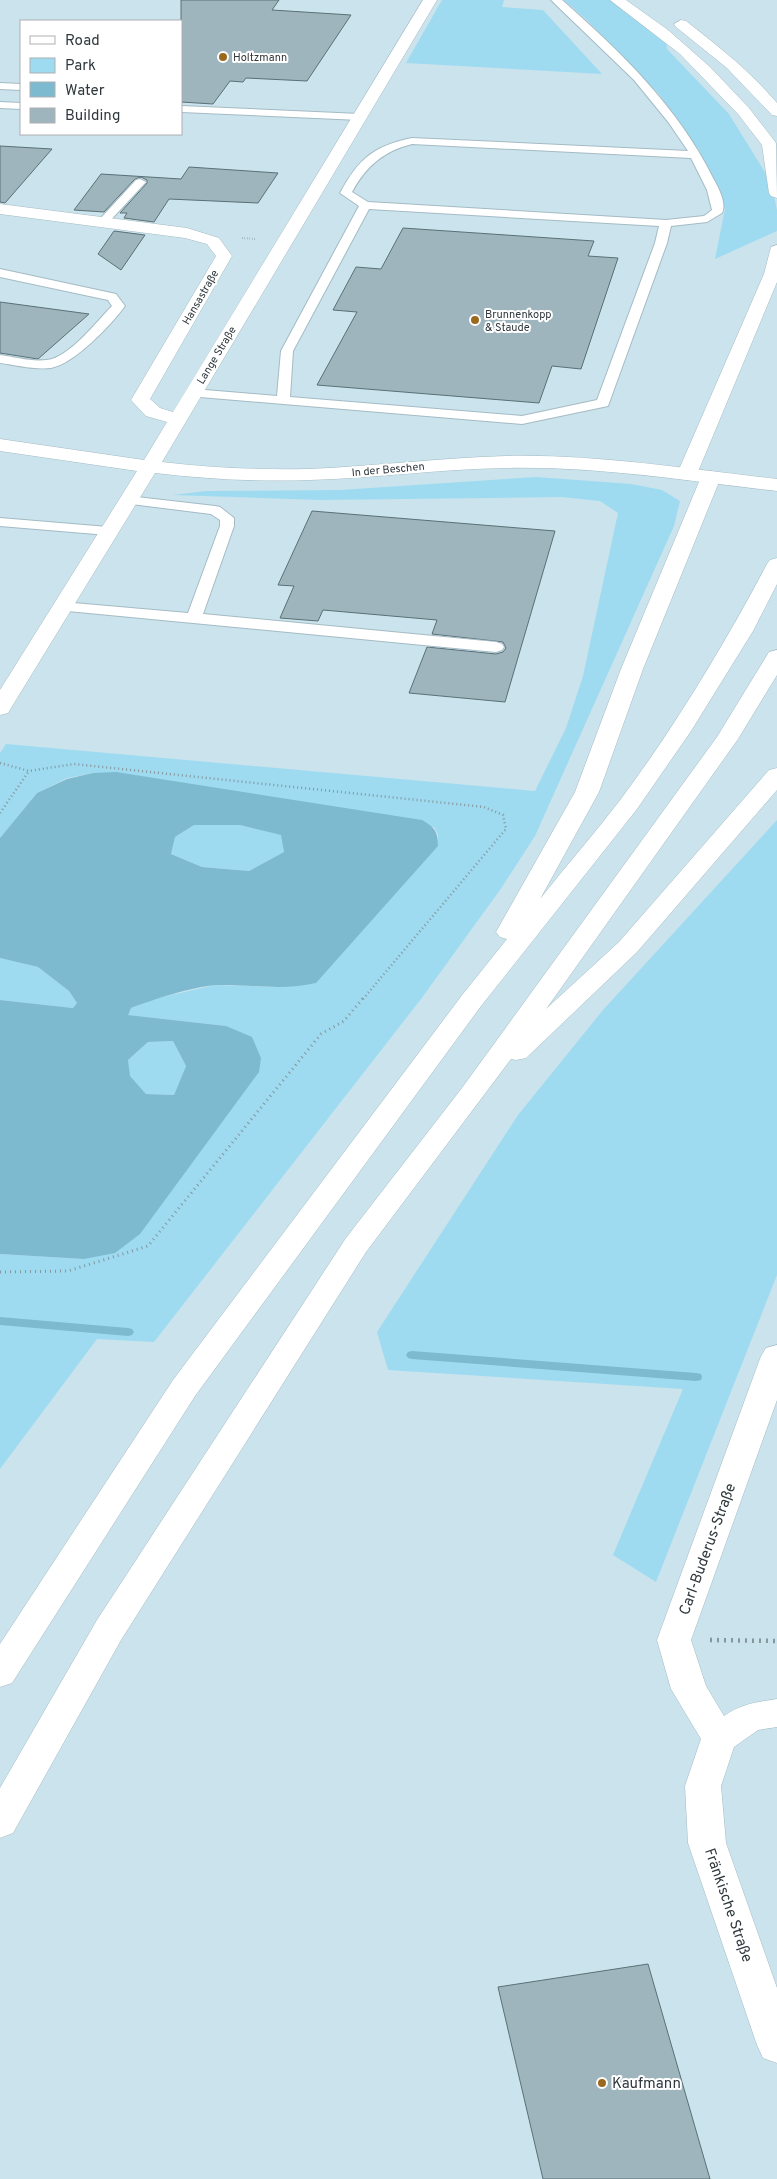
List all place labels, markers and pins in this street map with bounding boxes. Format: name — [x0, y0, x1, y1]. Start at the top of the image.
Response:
marker: Holtzmann — [217, 51, 229, 63]
place label: Holtzmann — [233, 51, 287, 65]
place label: Brunnenkopp & Staude — [485, 308, 552, 335]
marker: Brunnenkopp & Staude — [469, 314, 481, 326]
place label: Kaufmann — [612, 2075, 681, 2094]
marker: Kaufmann — [596, 2077, 608, 2089]

